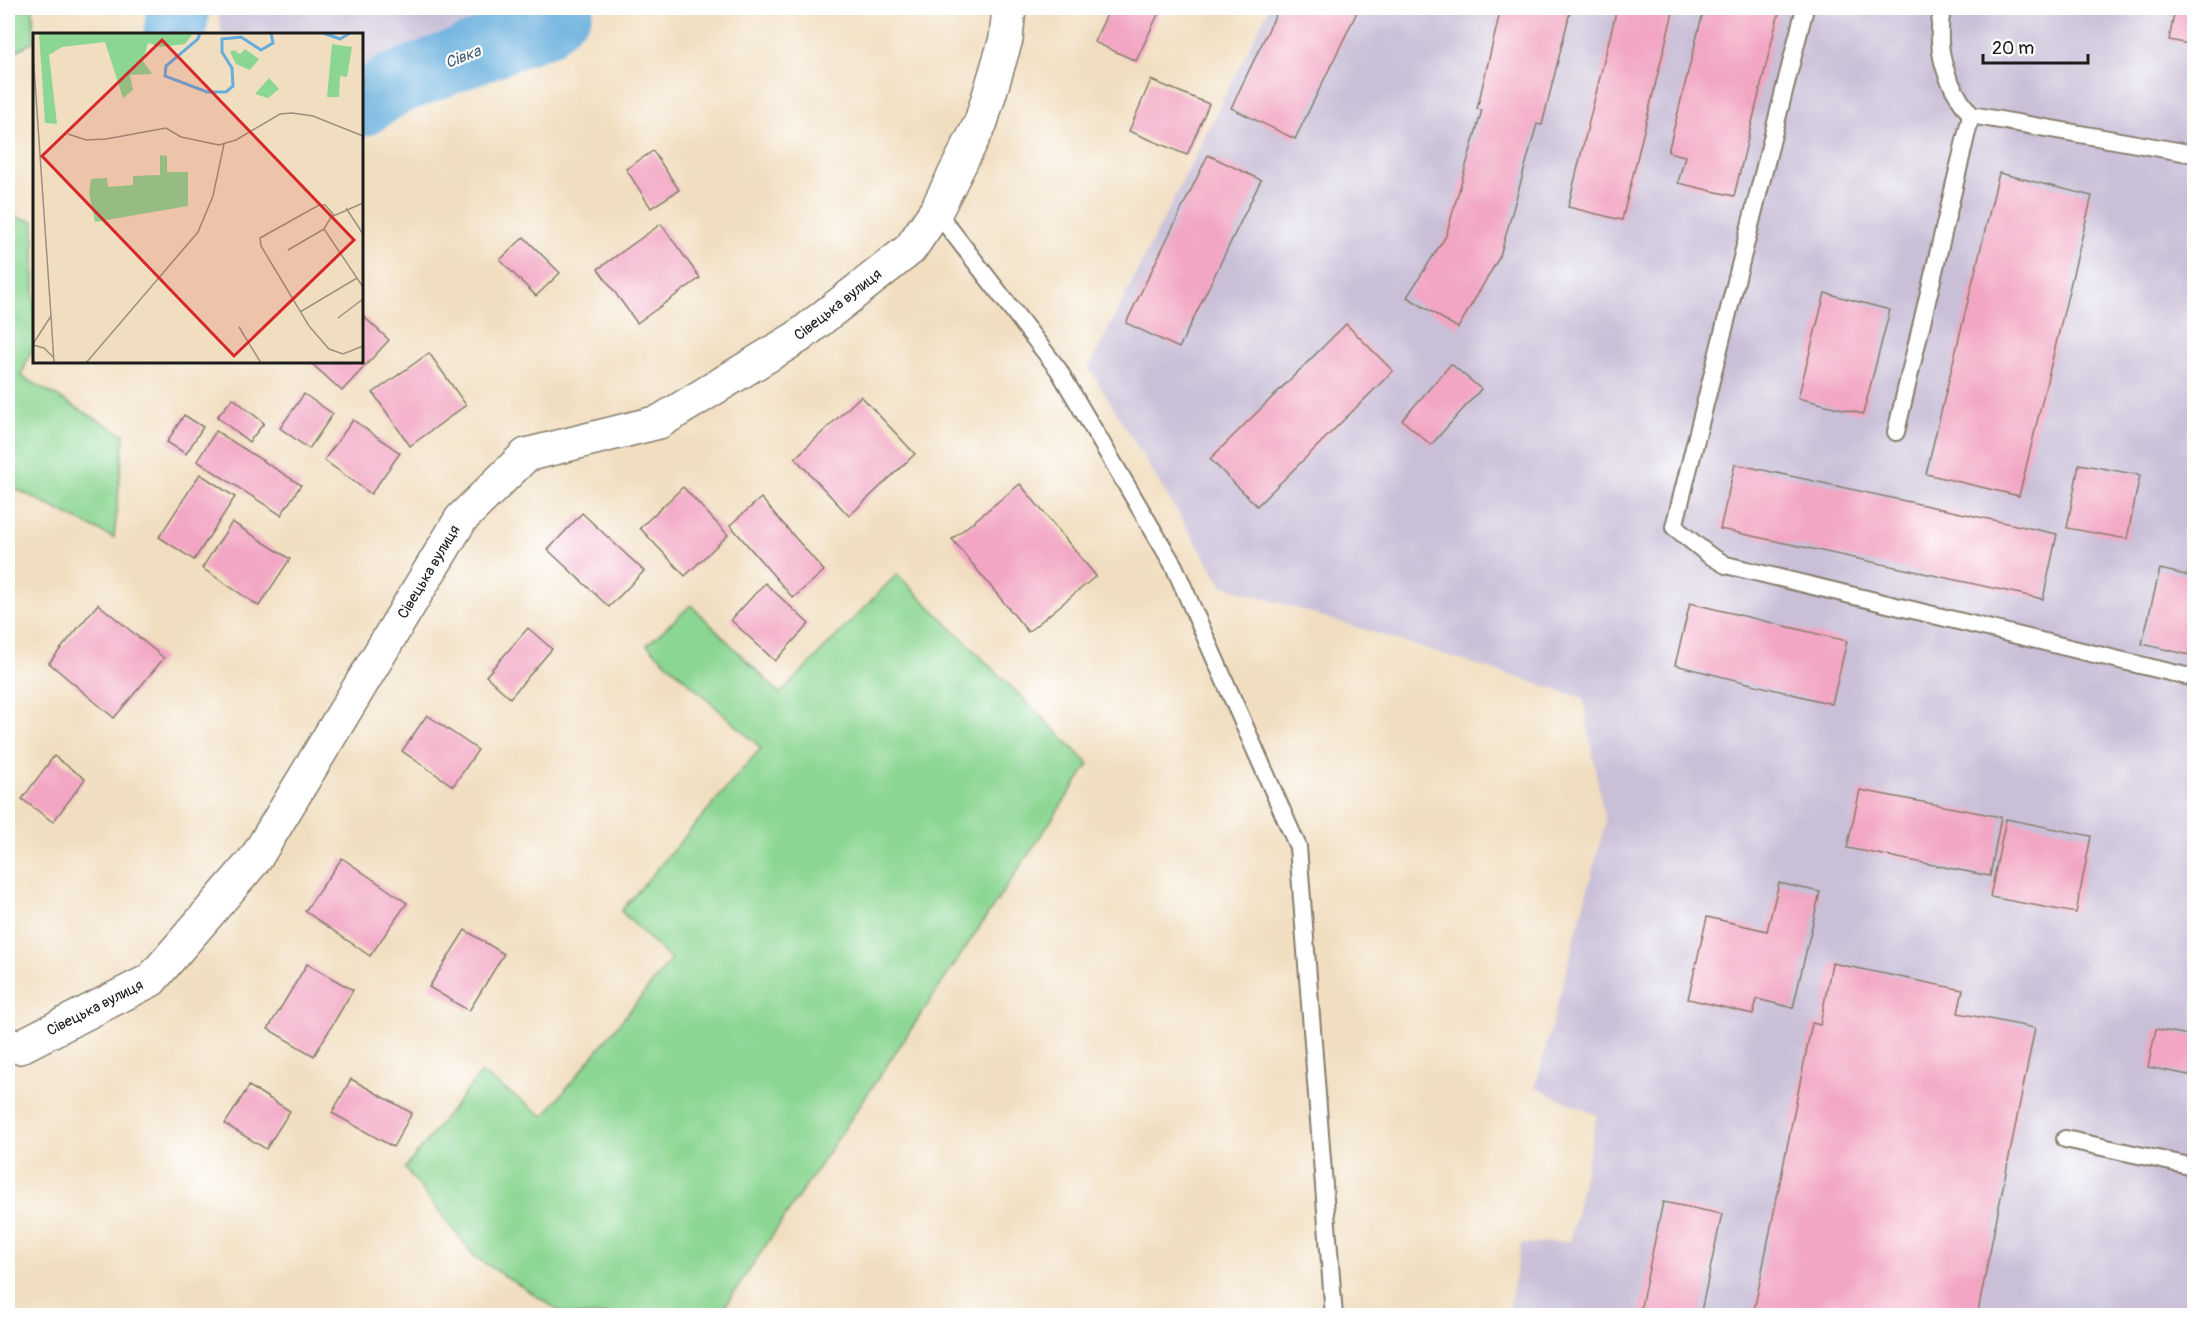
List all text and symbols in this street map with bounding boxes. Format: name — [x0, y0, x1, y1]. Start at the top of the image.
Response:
scale bar — [1983, 27, 2088, 65]
inset map — [33, 33, 363, 363]
text: 20 m — [1992, 37, 2034, 60]
water label: Сівка — [442, 41, 485, 73]
street label: Сівецька вулиця — [790, 265, 886, 345]
street label: Сівецька вулиця — [394, 522, 464, 622]
street label: Сівецька вулиця — [44, 976, 146, 1040]

